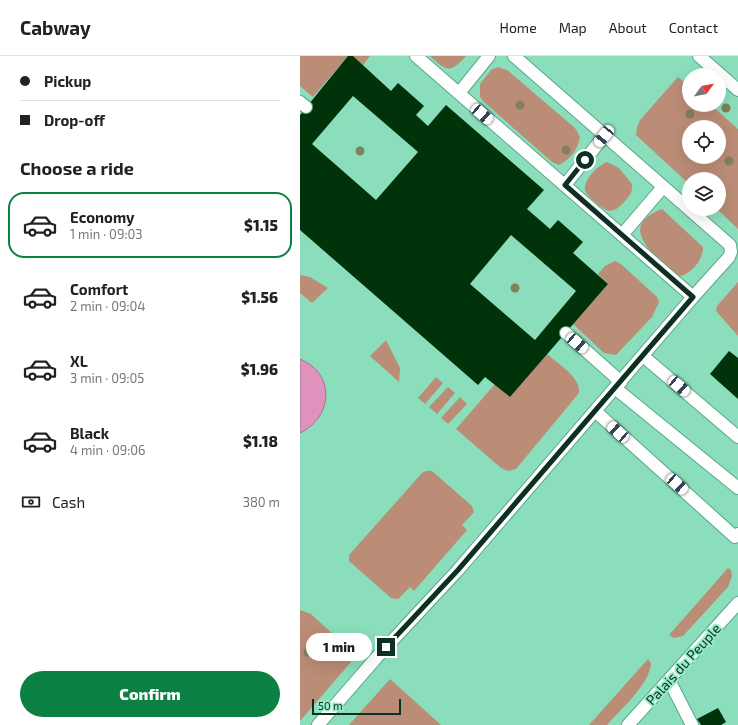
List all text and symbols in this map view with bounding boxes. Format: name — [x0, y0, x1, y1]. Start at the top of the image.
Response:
text: Cabway — [20, 16, 91, 39]
text: Home — [500, 19, 537, 36]
text: Map — [559, 19, 587, 36]
text: About — [609, 19, 647, 36]
text: Contact — [669, 19, 718, 36]
north arrow — [682, 68, 726, 112]
map controls — [682, 68, 726, 216]
text: Pickup — [44, 72, 91, 90]
car — [469, 102, 495, 126]
text: Drop-off — [44, 111, 105, 129]
button: locate — [682, 120, 726, 164]
car — [592, 123, 616, 149]
route start — [576, 151, 594, 169]
text: Choose a ride — [20, 157, 134, 179]
button: layers — [682, 172, 726, 216]
icon: car — [22, 207, 58, 243]
text: Economy — [70, 208, 135, 226]
text: $1.15 — [244, 216, 278, 234]
text: 1 min · 09:03 — [70, 226, 143, 242]
icon: car — [22, 279, 58, 315]
text: Comfort — [70, 280, 128, 298]
text: $1.56 — [241, 288, 278, 306]
text: 2 min · 09:04 — [70, 298, 145, 314]
car — [564, 331, 590, 355]
icon: car — [22, 351, 58, 387]
text: XL — [70, 352, 88, 370]
text: $1.96 — [241, 360, 278, 378]
text: 3 min · 09:05 — [70, 370, 144, 386]
car — [666, 374, 692, 398]
car — [605, 420, 631, 444]
icon: car — [22, 423, 58, 459]
text: Black — [70, 424, 109, 442]
text: $1.18 — [243, 432, 278, 450]
text: 4 min · 09:06 — [70, 442, 146, 458]
car — [664, 472, 690, 496]
icon: cash — [20, 491, 42, 513]
text: Cash — [52, 493, 85, 511]
text: 380 m — [243, 494, 280, 510]
street label: Palais du Peuple — [642, 620, 724, 708]
callout: 1 min — [306, 633, 372, 661]
route end — [377, 638, 395, 656]
text: 1 min — [323, 639, 355, 655]
button: Confirm — [20, 671, 280, 717]
scale bar — [312, 697, 401, 716]
text: 50 m — [318, 699, 343, 712]

